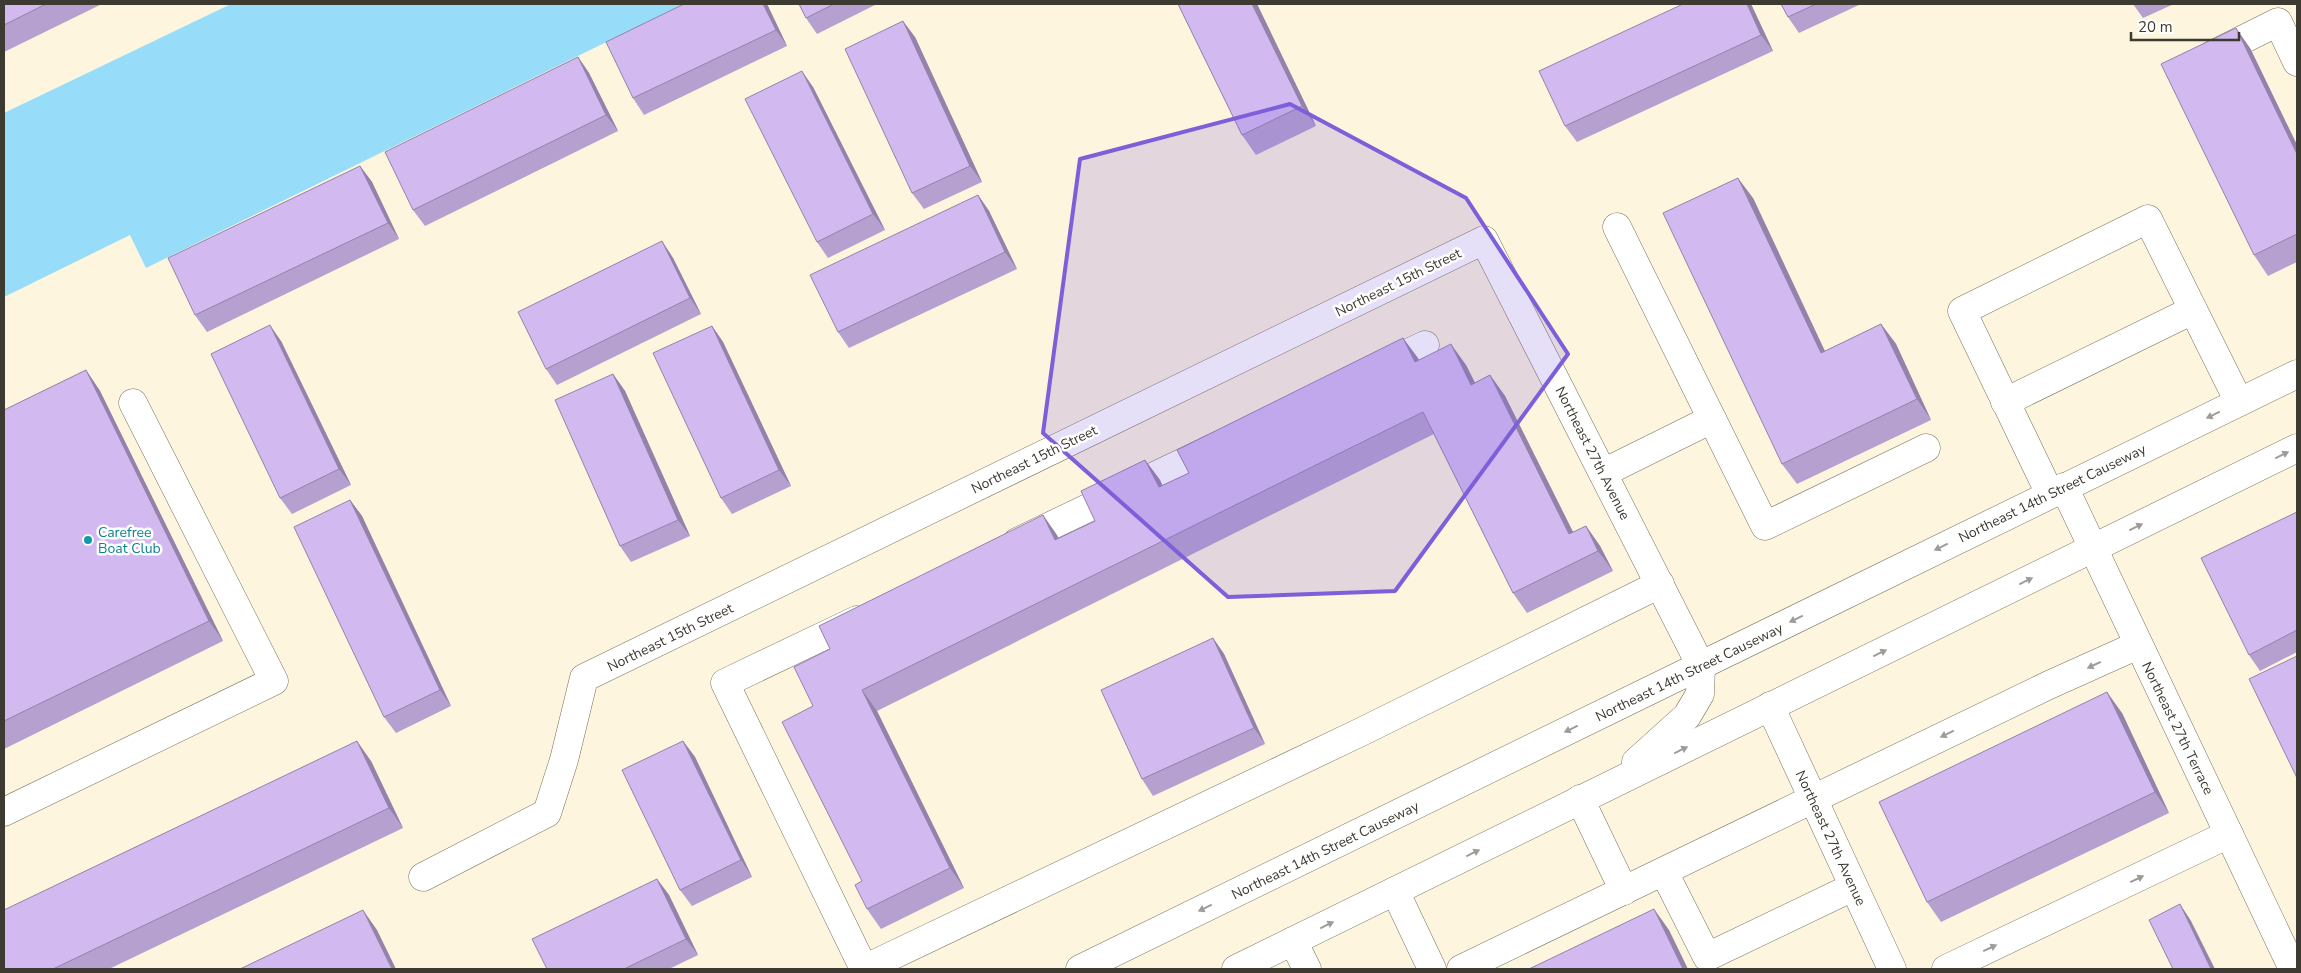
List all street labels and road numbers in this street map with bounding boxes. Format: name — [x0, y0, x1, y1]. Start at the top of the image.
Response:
street label: Northeast 15th Street — [1332, 244, 1464, 321]
street label: Northeast 27th Avenue — [1551, 383, 1634, 523]
street label: Northeast 15th Street — [968, 421, 1100, 498]
street label: Northeast 14th Street Causeway — [1955, 439, 2150, 547]
street label: Northeast 15th Street — [604, 599, 736, 676]
street label: Northeast 14th Street Causeway — [1592, 618, 1787, 726]
street label: Northeast 27th Terrace — [2137, 659, 2218, 798]
street label: Northeast 27th Avenue — [1791, 767, 1870, 909]
street label: Northeast 14th Street Causeway — [1228, 796, 1423, 904]

